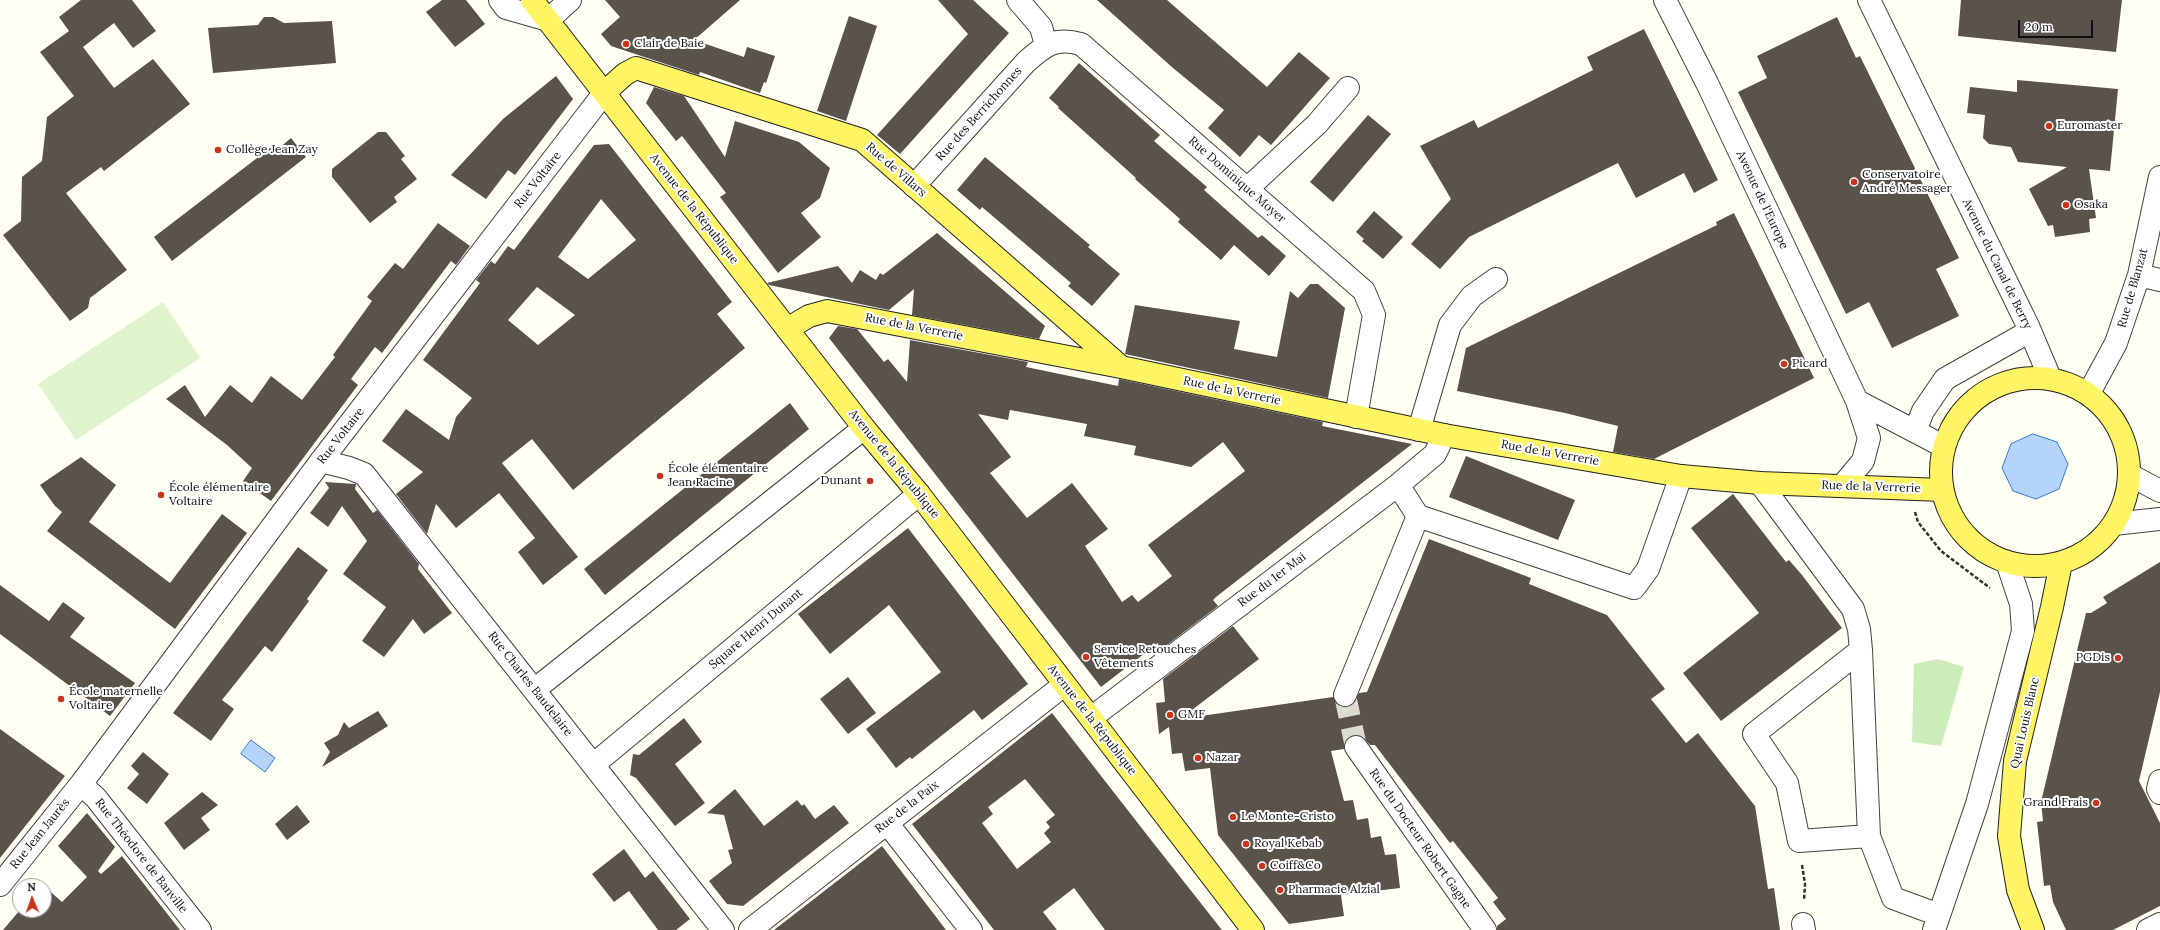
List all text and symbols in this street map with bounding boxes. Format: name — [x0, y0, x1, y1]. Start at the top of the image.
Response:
scale bar — [2020, 12, 2095, 38]
text: 20 m — [2025, 19, 2053, 34]
place label: Clair de Baie — [634, 37, 704, 51]
marker: Clair de Baie — [621, 39, 631, 49]
street label: Rue des Berrichonnes — [933, 64, 1025, 164]
place label: Euromaster — [2057, 119, 2122, 133]
marker: Euromaster — [2044, 121, 2054, 131]
street label: Rue Dominique Moyer — [1185, 134, 1289, 226]
street label: Rue de Villars — [863, 140, 929, 200]
place label: Collège Jean Zay — [226, 143, 318, 157]
marker: Collège Jean Zay — [213, 145, 223, 155]
street label: Rue Voltaire — [511, 149, 565, 211]
street label: Avenue de l'Europe — [1733, 149, 1791, 251]
street label: Avenue de la République — [647, 151, 741, 267]
place label: Conservatoire André Messager — [1862, 168, 1952, 196]
marker: Conservatoire André Messager — [1849, 177, 1859, 187]
street label: Avenue du Canal de Berry — [1959, 196, 2035, 332]
place label: Osaka — [2074, 198, 2108, 212]
marker: Osaka — [2061, 200, 2071, 210]
street label: Rue de Blanzat — [2115, 247, 2151, 329]
street label: Rue de la Verrerie — [864, 310, 964, 344]
place label: Picard — [1792, 357, 1827, 371]
marker: Picard — [1779, 359, 1789, 369]
street label: Rue de la Verrerie — [1182, 374, 1282, 408]
street label: Rue Voltaire — [314, 405, 368, 467]
street label: Avenue de la République — [846, 407, 942, 521]
street label: Rue de la Verrerie — [1500, 437, 1600, 469]
place label: École élémentaire Jean Racine — [668, 462, 768, 490]
marker: École élémentaire Jean Racine — [655, 471, 665, 481]
place label: Dunant — [821, 474, 862, 488]
marker: Dunant — [865, 476, 875, 486]
street label: Rue de la Verrerie — [1821, 478, 1921, 496]
place label: École élémentaire Voltaire — [169, 481, 269, 509]
marker: École élémentaire Voltaire — [156, 490, 166, 500]
street label: Rue du 1er Mai — [1235, 550, 1309, 610]
street label: Square Henri Dunant — [706, 586, 806, 672]
street label: Rue Charles Baudelaire — [485, 629, 575, 739]
place label: Service Retouches Vêtements — [1094, 643, 1196, 671]
place label: PGDis — [2076, 651, 2110, 665]
marker: Service Retouches Vêtements — [1081, 652, 1091, 662]
marker: PGDis — [2113, 653, 2123, 663]
street label: Avenue de la République — [1045, 662, 1139, 778]
street label: Quai Louis Blanc — [2008, 676, 2042, 770]
place label: École maternelle Voltaire — [69, 685, 163, 713]
marker: École maternelle Voltaire — [56, 694, 66, 704]
place label: GMF — [1178, 708, 1205, 722]
marker: GMF — [1165, 710, 1175, 720]
place label: Nazar — [1206, 751, 1239, 765]
marker: Nazar — [1193, 753, 1203, 763]
street label: Rue du Docteur Robert Gagne — [1366, 766, 1474, 912]
street label: Rue de la Paix — [872, 778, 942, 836]
street label: Rue Jean Jaurès — [7, 796, 73, 872]
street label: Rue Théodore de Banville — [92, 796, 190, 916]
place label: Grand Frais — [2023, 796, 2088, 810]
marker: Grand Frais — [2091, 798, 2101, 808]
place label: Le Monte-Cristo — [1241, 810, 1334, 824]
marker: Le Monte-Cristo — [1228, 812, 1238, 822]
place label: Royal Kebab — [1254, 837, 1322, 851]
marker: Royal Kebab — [1241, 839, 1251, 849]
place label: Coiff&Co — [1270, 859, 1321, 873]
marker: Coiff&Co — [1257, 861, 1267, 871]
north arrow — [12, 878, 52, 918]
text: N — [27, 880, 36, 894]
place label: Pharmacie Alzial — [1288, 883, 1380, 897]
marker: Pharmacie Alzial — [1275, 885, 1285, 895]

